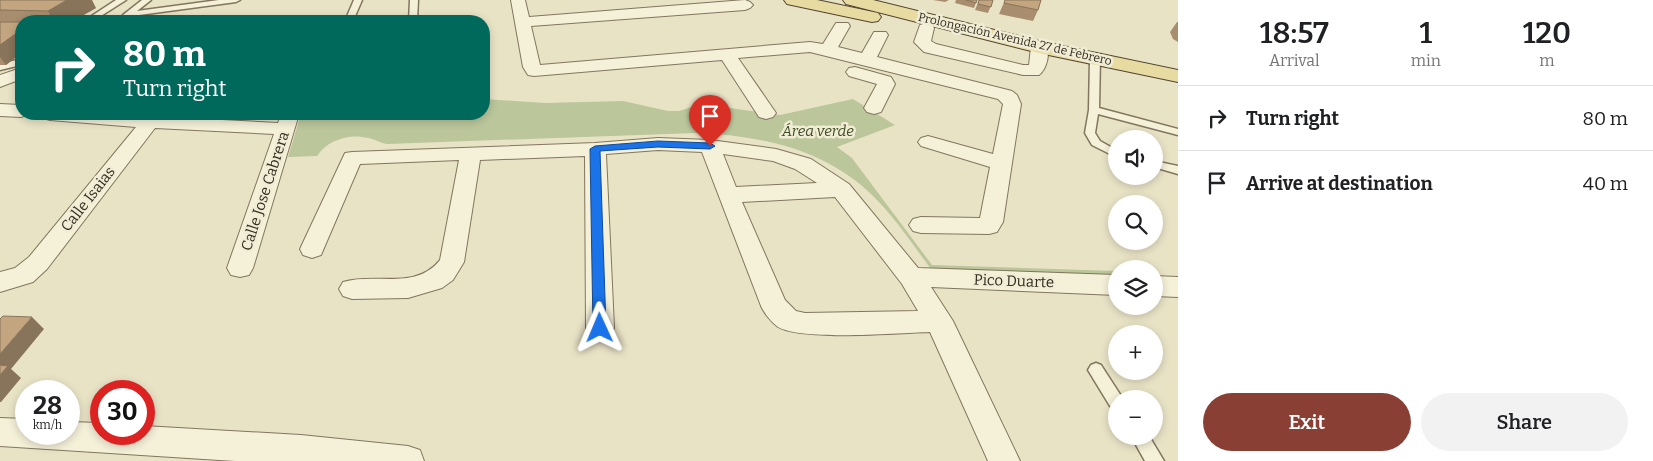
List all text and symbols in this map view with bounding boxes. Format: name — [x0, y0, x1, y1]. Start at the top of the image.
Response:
street label: Prolongación Avenida 27 de Febrero — [917, 10, 1113, 68]
text: 18:57 — [1260, 15, 1329, 51]
text: 1 — [1419, 15, 1432, 51]
text: 120 — [1523, 15, 1571, 51]
text: 80 m — [123, 33, 206, 75]
icon: right — [40, 35, 105, 100]
text: Arrival — [1269, 51, 1320, 70]
text: min — [1411, 51, 1441, 70]
text: m — [1539, 51, 1555, 70]
text: Turn right — [123, 75, 226, 102]
pin — [689, 95, 731, 146]
icon: arrive — [696, 102, 724, 130]
icon: right — [1203, 104, 1231, 132]
text: Turn right — [1246, 107, 1339, 130]
text: 80 m — [1582, 107, 1628, 130]
park label: Área verde — [781, 122, 854, 140]
street label: Calle Jose Cabrera — [237, 129, 293, 253]
map controls — [1108, 130, 1163, 445]
button: sound — [1108, 130, 1163, 185]
street label: Calle Isaias — [57, 163, 119, 235]
icon: arrive — [1203, 169, 1231, 197]
text: Arrive at destination — [1246, 172, 1433, 195]
text: 40 m — [1583, 172, 1628, 195]
button: search — [1108, 195, 1163, 250]
button: layers — [1108, 260, 1163, 315]
street label: Pico Duarte — [973, 271, 1055, 291]
position arrow — [573, 301, 625, 353]
button: + — [1108, 325, 1163, 380]
speed limit sign: 30 — [90, 380, 155, 445]
button: − — [1108, 390, 1163, 445]
text: 28 — [33, 391, 62, 421]
button: Exit — [1203, 393, 1411, 451]
button: Share — [1421, 393, 1628, 451]
text: km/h — [33, 418, 62, 432]

